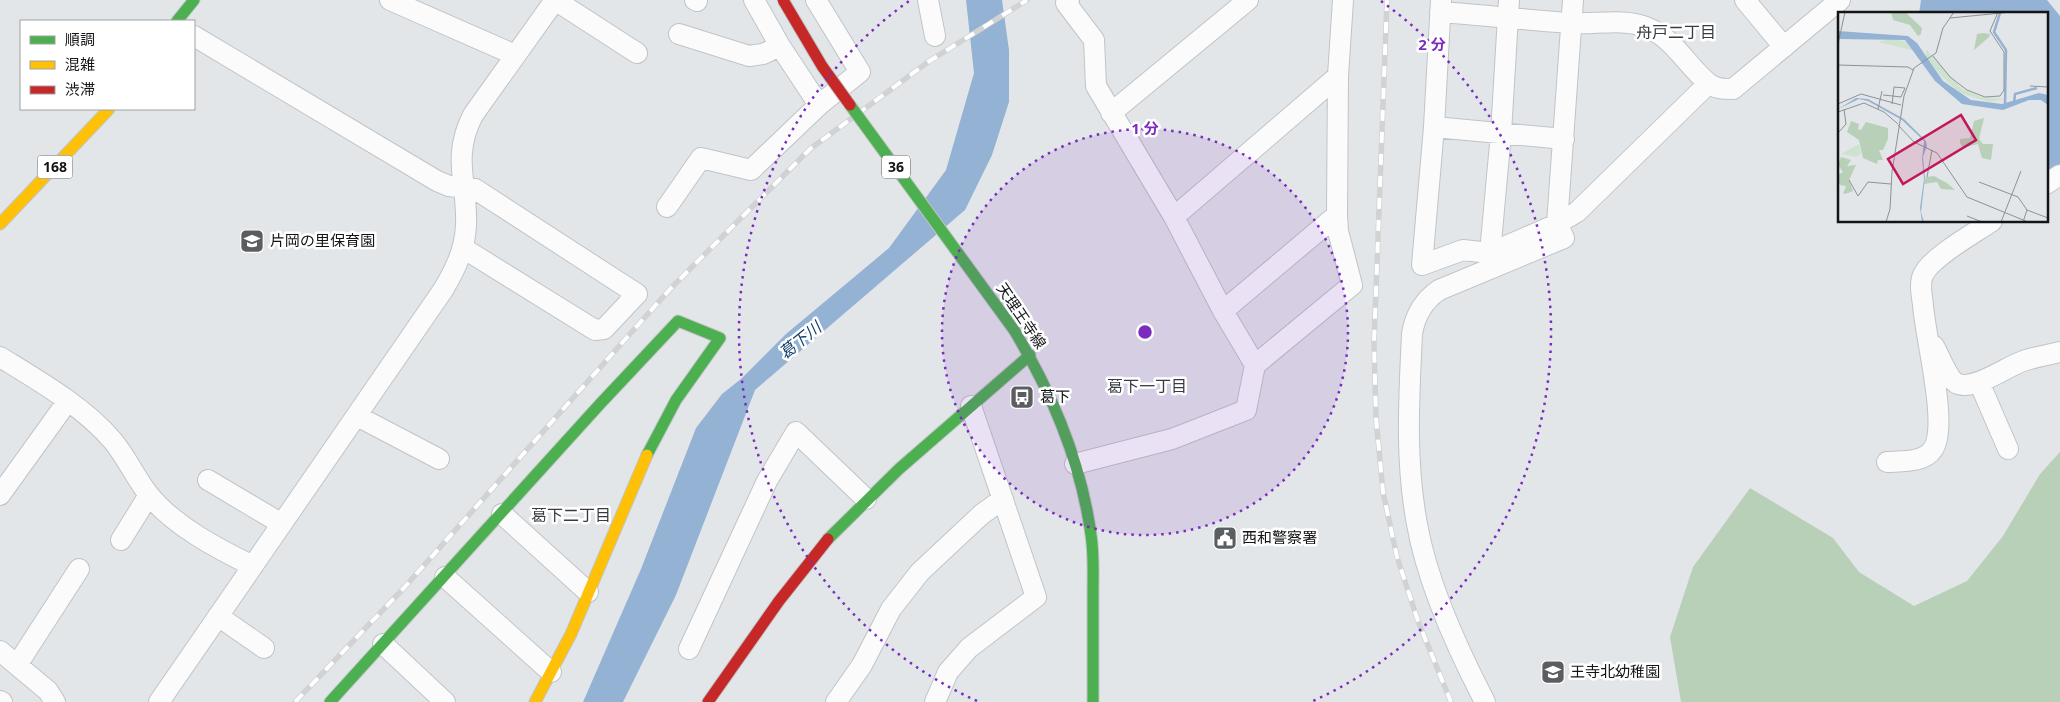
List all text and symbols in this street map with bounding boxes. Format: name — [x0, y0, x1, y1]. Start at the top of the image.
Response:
inset map — [1838, 12, 2048, 222]
legend — [20, 20, 195, 110]
district label: 舟戸二丁目 — [1636, 21, 1716, 43]
text: 順調 — [65, 29, 95, 49]
text: 2 分 — [1418, 34, 1446, 54]
text: 混雑 — [65, 54, 95, 74]
text: 渋滞 — [65, 79, 95, 99]
text: 1 分 — [1131, 118, 1159, 138]
road number: 168 — [38, 156, 72, 178]
road number: 36 — [882, 156, 910, 178]
school or university icon: 片岡の里保育園 — [239, 228, 265, 254]
place label: 片岡の里保育園 — [270, 230, 375, 250]
street label: 天理王寺線 — [993, 279, 1051, 352]
water label: 葛下川 — [774, 315, 827, 364]
centre of rings — [1136, 323, 1154, 341]
district label: 葛下一丁目 — [1107, 375, 1187, 397]
bus stop icon: 葛下 — [1009, 384, 1035, 410]
place label: 葛下 — [1040, 386, 1070, 406]
district label: 葛下二丁目 — [531, 504, 611, 526]
public building icon: 西和警察署 — [1212, 525, 1238, 551]
place label: 西和警察署 — [1242, 527, 1317, 547]
school or university icon: 王寺北幼稚園 — [1540, 659, 1566, 685]
place label: 王寺北幼稚園 — [1570, 661, 1660, 681]

